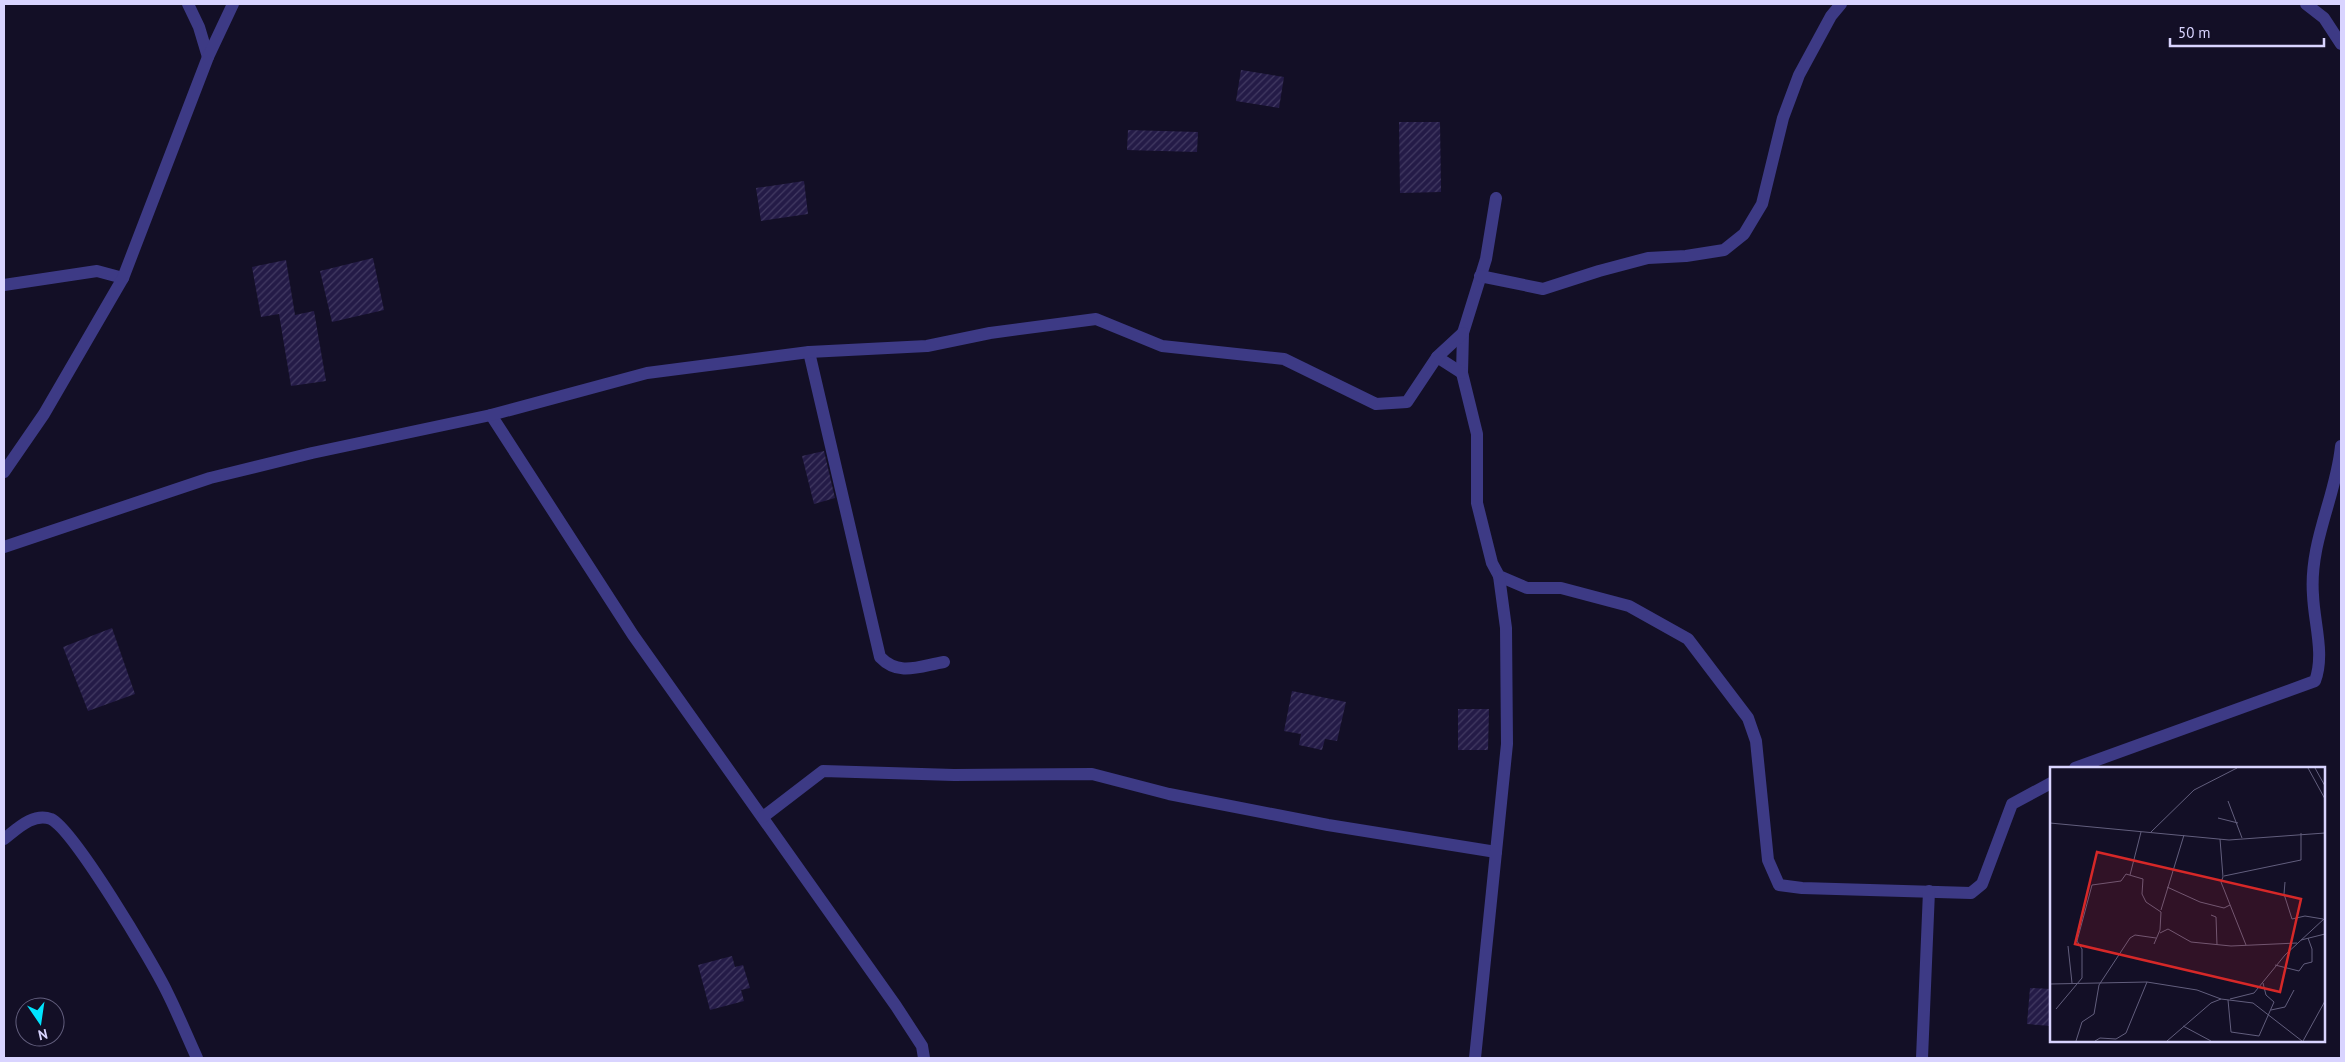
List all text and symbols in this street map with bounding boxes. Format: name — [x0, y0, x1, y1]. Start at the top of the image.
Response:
scale bar — [2170, 15, 2324, 47]
text: 50 m — [2178, 23, 2211, 42]
inset map — [2050, 767, 2325, 1042]
north arrow — [15, 997, 65, 1047]
text: N — [36, 1025, 49, 1044]

